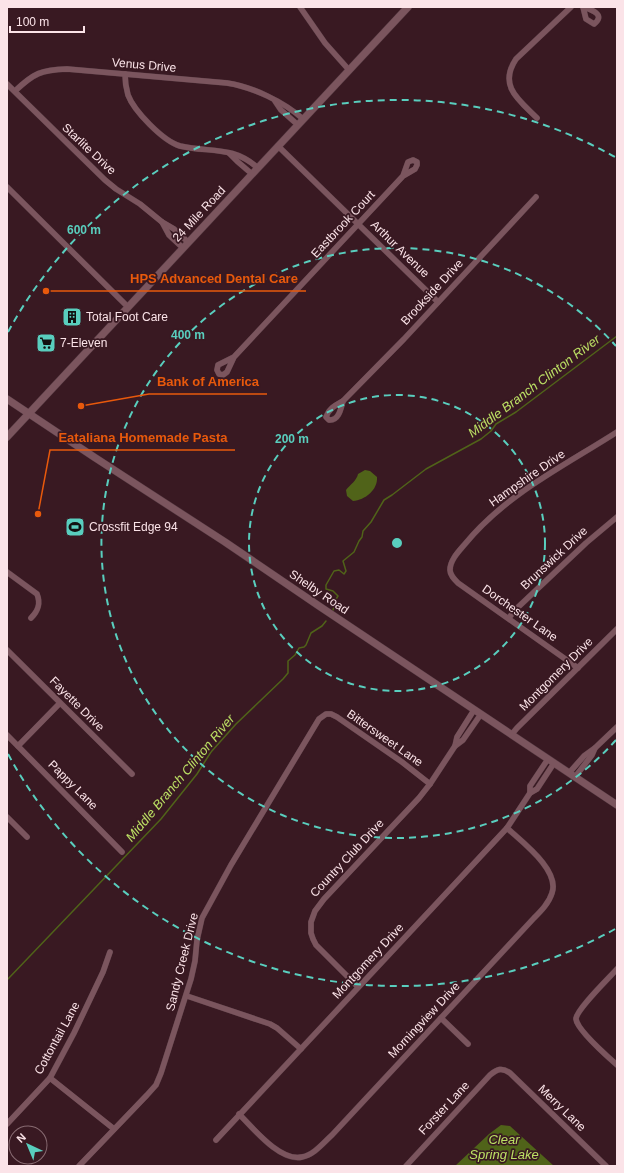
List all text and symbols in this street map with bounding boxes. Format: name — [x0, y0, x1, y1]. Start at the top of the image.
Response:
scale bar — [10, 8, 84, 34]
text: 100 m — [16, 15, 49, 29]
street label: Venus Drive — [111, 55, 177, 75]
street label: Starlite Drive — [59, 120, 119, 178]
street label: 24 Mile Road — [170, 183, 228, 245]
street label: Eastbrook Court — [308, 187, 378, 260]
street label: Arthur Avenue — [368, 218, 432, 281]
text: 600 m — [67, 223, 101, 237]
street label: Brookside Drive — [398, 256, 466, 328]
callout: HPS Advanced Dental Care — [121, 266, 306, 291]
text: HPS Advanced Dental Care — [130, 271, 298, 286]
building icon: Total Foot Care — [61, 306, 83, 328]
place label: Total Foot Care — [86, 310, 168, 324]
text: 400 m — [171, 328, 205, 342]
water label: Middle Branch Clinton River — [465, 331, 603, 440]
supermarket icon: 7-Eleven — [35, 332, 57, 354]
place label: 7-Eleven — [60, 336, 107, 350]
callout: Bank of America — [149, 369, 267, 394]
text: Bank of America — [157, 374, 260, 389]
callout: Eataliana Homemade Pasta — [50, 425, 235, 450]
text: Eataliana Homemade Pasta — [58, 430, 228, 445]
text: 200 m — [275, 432, 309, 446]
street label: Hampshire Drive — [486, 446, 568, 509]
sports icon: Crossfit Edge 94 — [64, 516, 86, 538]
place label: Crossfit Edge 94 — [89, 520, 178, 534]
street label: Brunswick Drive — [518, 523, 590, 592]
centre of rings — [390, 536, 404, 550]
street label: Shelby Road — [287, 567, 351, 617]
street label: Dorchester Lane — [480, 582, 561, 644]
street label: Montgomery Drive — [516, 634, 596, 714]
street label: Fayette Drive — [47, 674, 107, 734]
street label: Bittersweet Lane — [344, 707, 426, 770]
water label: Middle Branch Clinton River — [122, 711, 238, 845]
street label: Pappy Lane — [45, 757, 101, 813]
street label: Country Club Drive — [307, 816, 387, 900]
street label: Sandy Creek Drive — [163, 911, 201, 1013]
street label: Montgomery Drive — [329, 920, 407, 1002]
street label: Morningview Drive — [385, 979, 463, 1061]
street label: Cottontail Lane — [31, 999, 83, 1077]
street label: Forster Lane — [416, 1078, 473, 1138]
street label: Merry Lane — [535, 1082, 589, 1134]
north arrow — [8, 1125, 48, 1165]
text: N — [14, 1131, 28, 1145]
water label: Clear Spring Lake — [469, 1132, 539, 1162]

